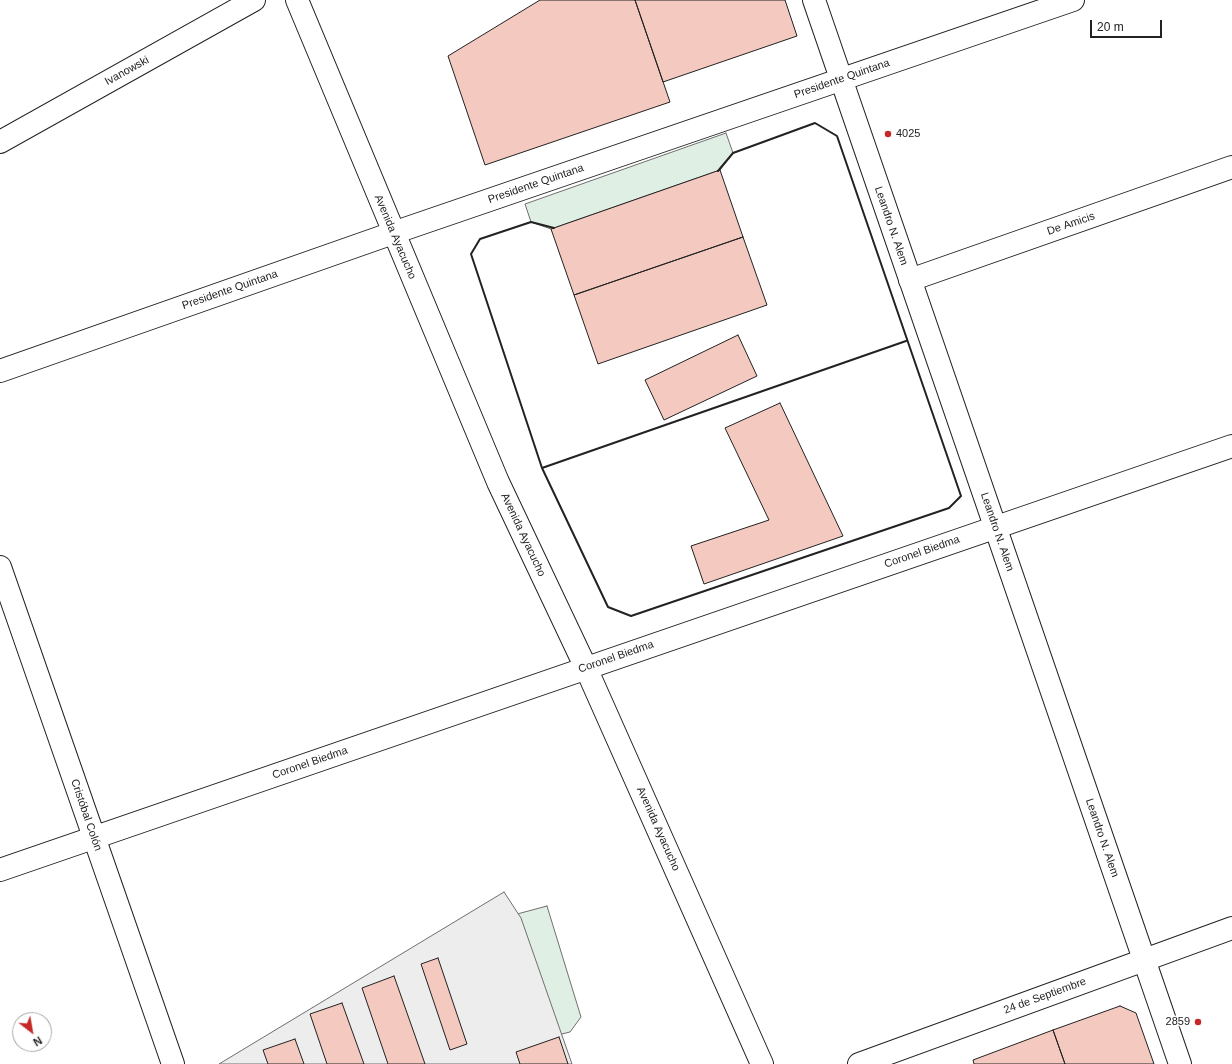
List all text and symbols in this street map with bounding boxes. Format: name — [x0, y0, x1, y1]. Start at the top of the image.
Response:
scale bar — [1092, 12, 1164, 38]
text: 20 m — [1097, 20, 1124, 34]
street label: Ivanowski — [103, 54, 151, 88]
street label: Presidente Quintana — [792, 56, 892, 102]
place label: 4025 — [896, 127, 920, 141]
marker: 4025 — [883, 129, 893, 139]
street label: Presidente Quintana — [486, 161, 586, 207]
street label: Leandro N. Alem — [871, 185, 911, 267]
street label: Avenida Ayacucho — [371, 193, 419, 281]
street label: De Amicis — [1045, 210, 1097, 238]
street label: Presidente Quintana — [180, 267, 280, 313]
street label: Avenida Ayacucho — [498, 491, 548, 579]
street label: Leandro N. Alem — [977, 491, 1017, 573]
street label: Coronel Biedma — [883, 533, 961, 571]
street label: Coronel Biedma — [577, 638, 655, 676]
street label: Coronel Biedma — [271, 744, 349, 782]
street label: Cristóbal Colón — [68, 777, 104, 853]
street label: Avenida Ayacucho — [634, 785, 682, 873]
street label: Leandro N. Alem — [1082, 797, 1122, 879]
street label: 24 de Septiembre — [1002, 975, 1088, 1017]
north arrow — [12, 1012, 52, 1052]
place label: 2859 — [1166, 1015, 1190, 1029]
marker: 2859 — [1193, 1017, 1203, 1027]
text: N — [31, 1034, 44, 1049]

